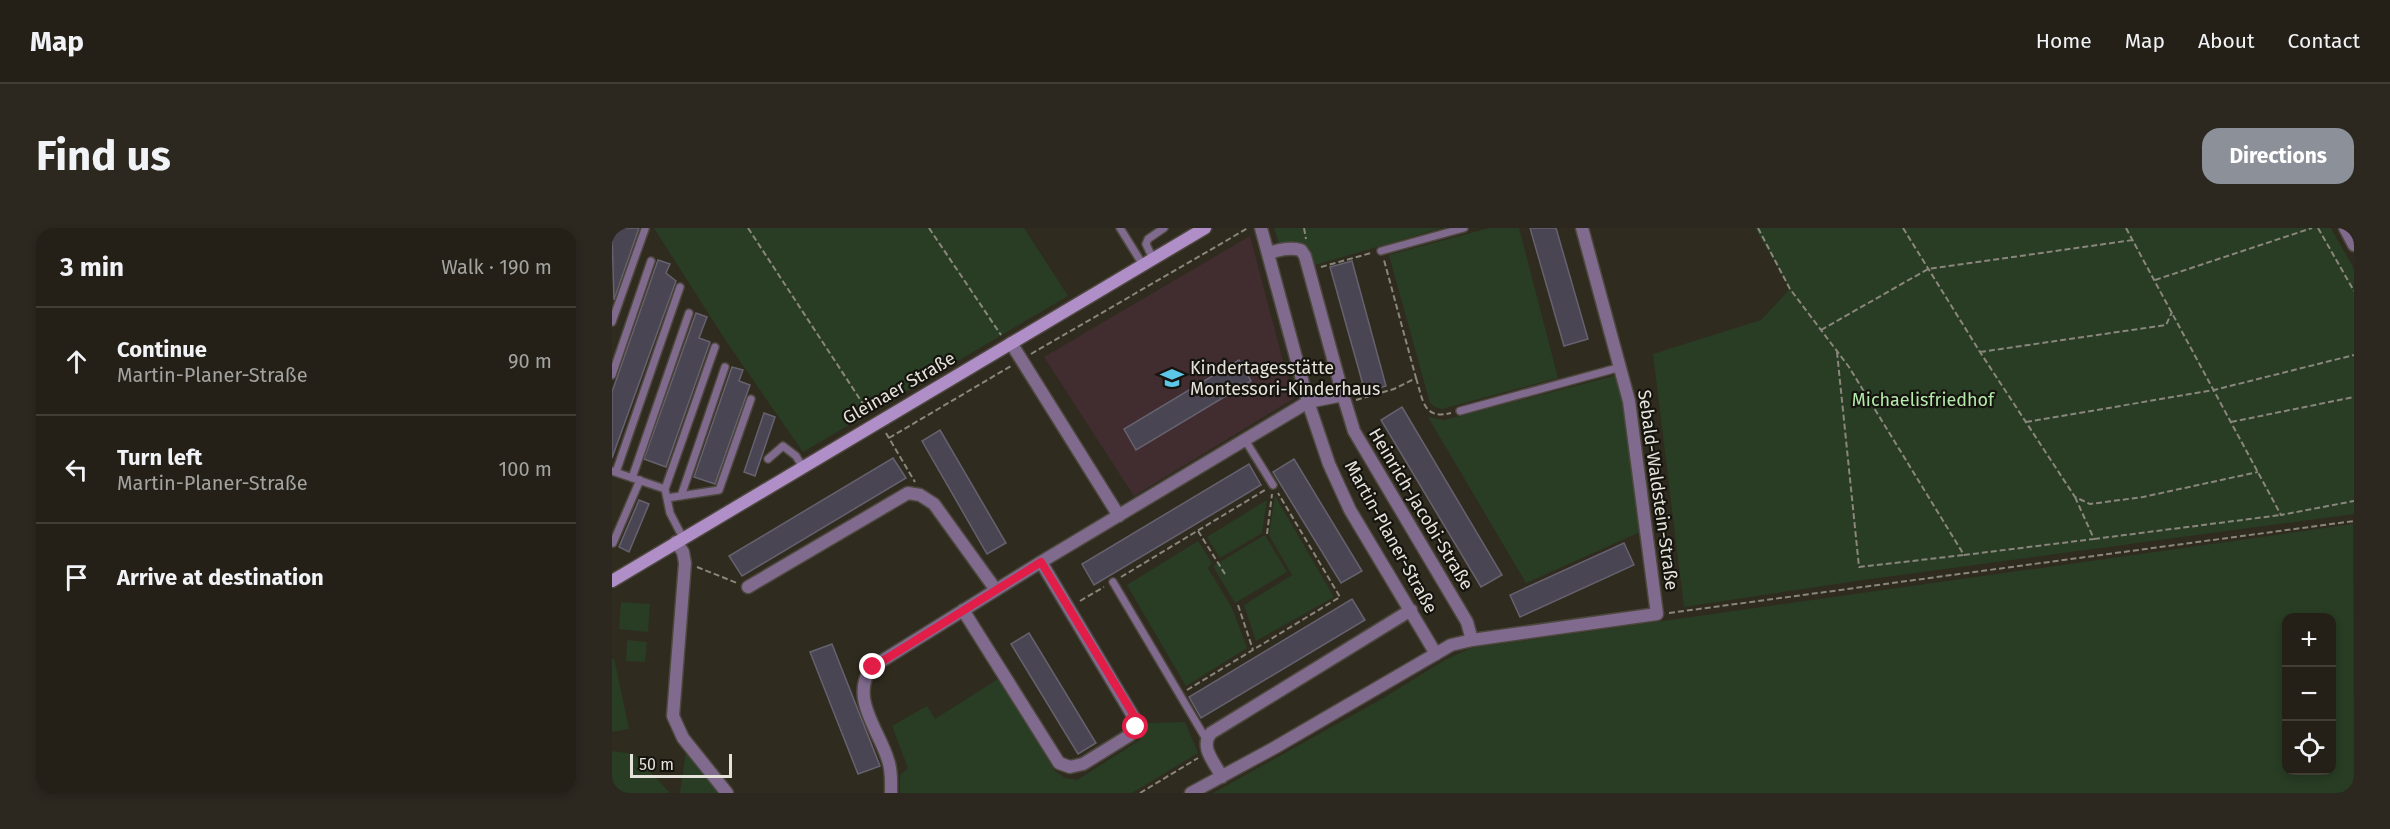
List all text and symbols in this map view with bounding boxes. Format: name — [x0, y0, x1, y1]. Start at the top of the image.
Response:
text: Map — [30, 25, 84, 58]
text: Home — [2036, 28, 2092, 54]
text: Map — [2125, 28, 2165, 54]
text: About — [2198, 28, 2255, 54]
text: Contact — [2288, 28, 2360, 54]
button: Directions — [2202, 128, 2354, 184]
text: Find us — [36, 131, 171, 181]
text: 3 min — [60, 252, 124, 283]
text: Walk · 190 m — [441, 255, 552, 279]
text: Continue — [117, 336, 207, 363]
icon: ahead — [60, 345, 93, 378]
street label: Gleinaer Straße — [839, 347, 959, 429]
text: 90 m — [508, 349, 552, 373]
place label: Kindertagesstätte Montessori-Kinderhaus — [1190, 357, 1381, 400]
text: Martin-Planer-Straße — [117, 363, 308, 387]
school or university icon: Kindertagesstätte Montessori-Kinderhaus — [1159, 365, 1185, 391]
street label: Sebald-Waldstein-Straße — [1633, 388, 1683, 592]
park label: Michaelisfriedhof — [1852, 389, 1996, 411]
street label: Heinrich-Jacobi-Straße — [1364, 424, 1478, 594]
text: Turn left — [117, 444, 202, 471]
icon: left — [60, 453, 93, 486]
text: 100 m — [499, 457, 552, 481]
street label: Martin-Planer-Straße — [1340, 457, 1442, 617]
text: Martin-Planer-Straße — [117, 471, 308, 495]
icon: arrive — [60, 561, 93, 594]
text: Arrive at destination — [117, 564, 324, 591]
map controls — [2282, 613, 2336, 775]
button: + — [2282, 613, 2336, 667]
route end — [859, 653, 885, 679]
button: − — [2282, 667, 2336, 721]
route start — [1122, 713, 1148, 739]
button: locate — [2282, 721, 2336, 775]
scale bar — [630, 751, 732, 778]
text: 50 m — [639, 755, 674, 774]

